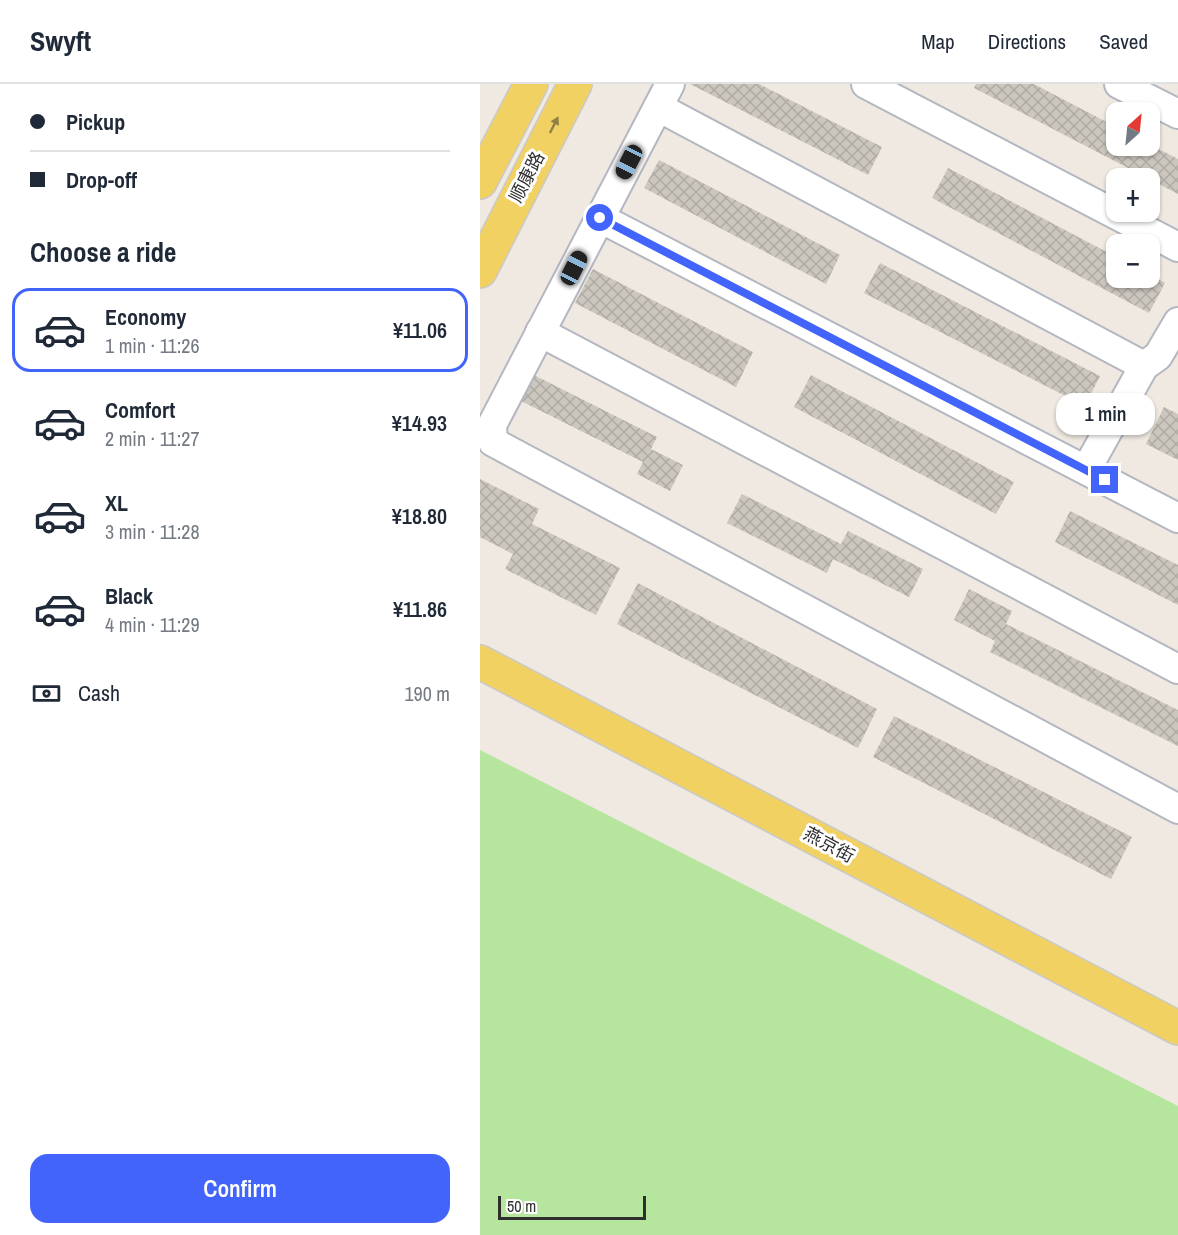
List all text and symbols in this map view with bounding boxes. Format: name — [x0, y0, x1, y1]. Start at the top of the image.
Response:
text: Swyft — [30, 22, 91, 60]
text: Map — [921, 27, 955, 56]
text: Directions — [988, 27, 1066, 56]
text: Saved — [1099, 27, 1148, 56]
north arrow — [1106, 102, 1160, 156]
map controls — [1106, 102, 1160, 288]
text: Pickup — [66, 107, 125, 137]
one-way arrow — [549, 116, 559, 133]
car — [613, 142, 645, 182]
street label: 顺康路 — [503, 147, 550, 207]
text: Drop-off — [66, 165, 137, 195]
button: + — [1106, 168, 1160, 222]
route start — [586, 204, 613, 231]
text: Choose a ride — [30, 234, 176, 270]
button: − — [1106, 234, 1160, 288]
car — [558, 248, 590, 288]
text: Economy — [105, 302, 186, 332]
icon: car — [33, 303, 87, 357]
text: ¥11.06 — [393, 315, 447, 345]
text: 1 min · 11:26 — [105, 332, 200, 359]
callout: 1 min — [1056, 393, 1154, 435]
text: Comfort — [105, 395, 175, 425]
icon: car — [33, 396, 87, 450]
text: 1 min — [1084, 400, 1127, 427]
text: ¥14.93 — [392, 408, 447, 438]
text: 2 min · 11:27 — [105, 425, 200, 452]
route end — [1091, 466, 1118, 493]
text: XL — [105, 488, 128, 518]
icon: car — [33, 489, 87, 543]
text: ¥18.80 — [392, 501, 447, 531]
text: 3 min · 11:28 — [105, 518, 200, 545]
text: Black — [105, 581, 153, 611]
icon: car — [33, 582, 87, 636]
text: ¥11.86 — [393, 594, 447, 624]
text: 4 min · 11:29 — [105, 611, 200, 638]
icon: cash — [30, 677, 63, 710]
text: Cash — [78, 678, 120, 708]
text: 190 m — [404, 680, 450, 707]
street label: 燕京街 — [800, 821, 859, 868]
button: Confirm — [30, 1154, 450, 1223]
scale bar — [498, 1193, 646, 1220]
text: 50 m — [507, 1195, 536, 1217]

